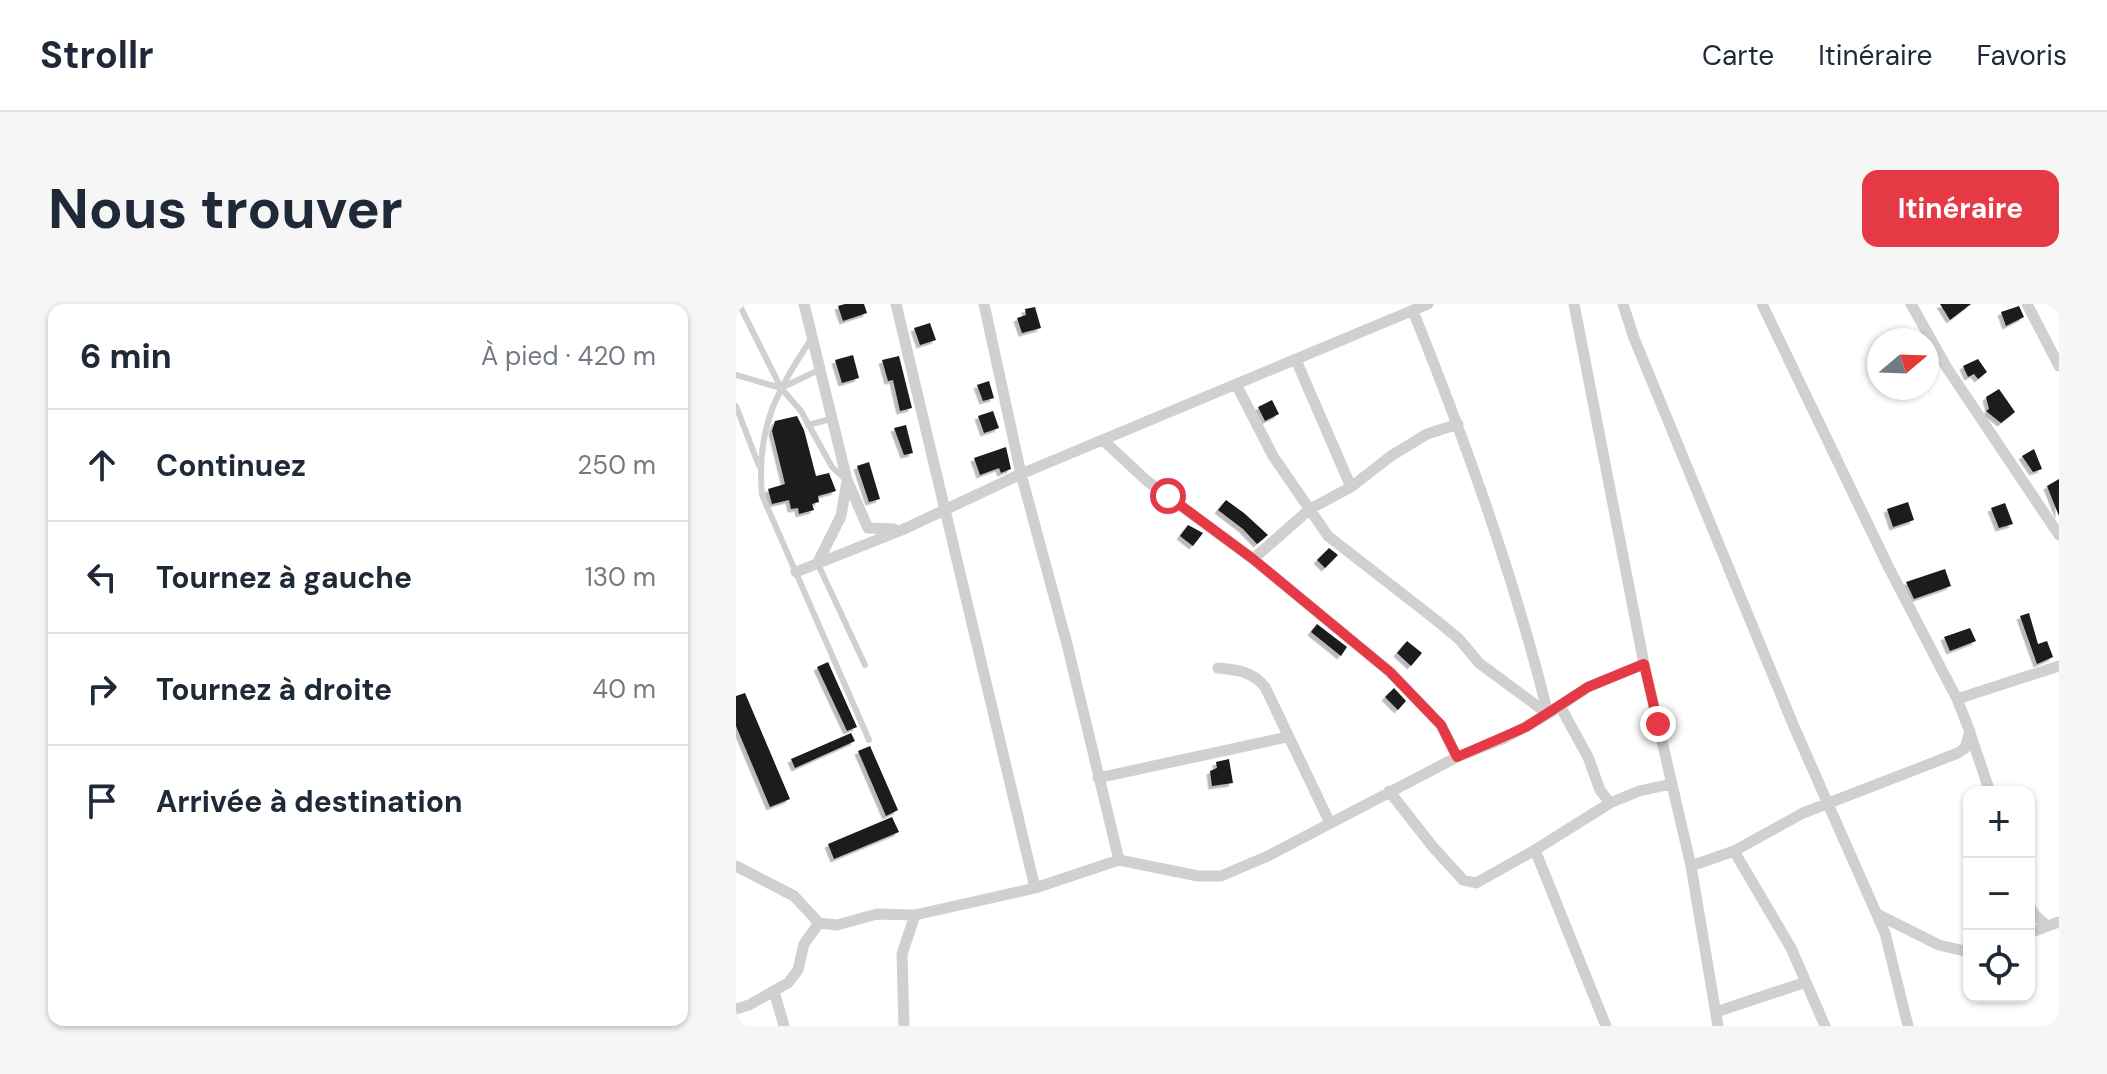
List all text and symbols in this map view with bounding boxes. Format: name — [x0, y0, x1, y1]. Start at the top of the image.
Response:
text: Strollr — [40, 30, 154, 80]
text: Carte — [1702, 37, 1774, 74]
text: Itinéraire — [1818, 37, 1932, 74]
text: Favoris — [1976, 37, 2067, 74]
button: Itinéraire — [1862, 170, 2059, 247]
text: Nous trouver — [48, 172, 403, 245]
north arrow — [1867, 328, 1939, 400]
text: 6 min — [80, 334, 172, 379]
text: À pied · 420 m — [481, 339, 656, 373]
icon: ahead — [80, 443, 124, 487]
text: Continuez — [156, 446, 306, 485]
text: 250 m — [577, 448, 656, 482]
route start — [1150, 478, 1186, 514]
icon: left — [80, 555, 124, 599]
text: Tournez à gauche — [156, 558, 412, 597]
text: 130 m — [585, 560, 656, 594]
icon: right — [80, 667, 124, 711]
text: Tournez à droite — [156, 670, 392, 709]
text: 40 m — [592, 672, 656, 706]
route end — [1640, 706, 1676, 742]
icon: arrive — [80, 779, 124, 823]
text: Arrivée à destination — [156, 782, 462, 821]
map controls — [1963, 786, 2035, 1002]
button: + — [1963, 786, 2035, 858]
button: − — [1963, 858, 2035, 930]
button: locate — [1963, 930, 2035, 1002]

